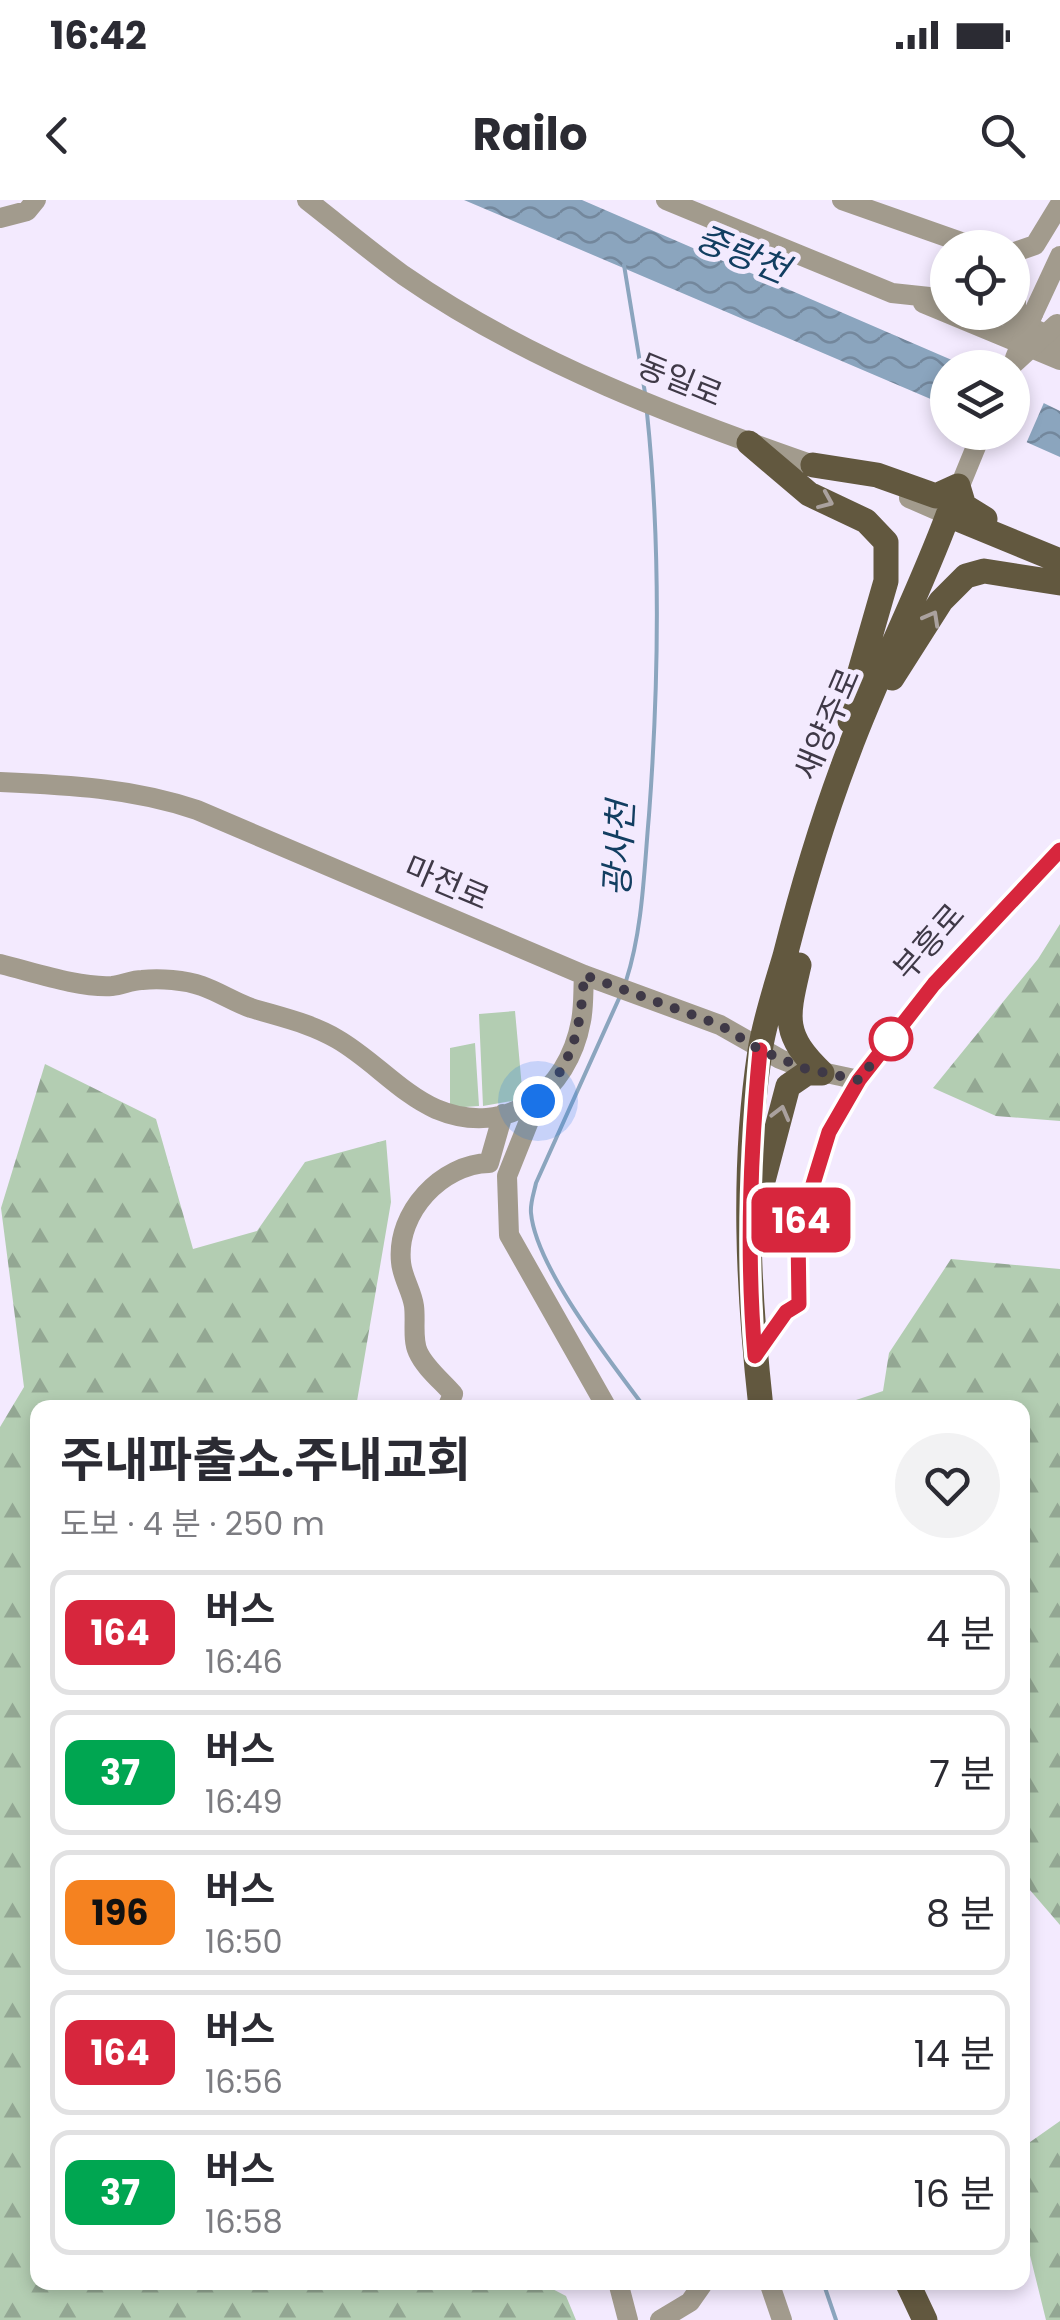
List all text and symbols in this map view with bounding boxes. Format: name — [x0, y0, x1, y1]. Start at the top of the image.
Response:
text: 16:42 — [50, 9, 147, 62]
text: Railo — [472, 103, 588, 166]
icon: back — [30, 108, 85, 163]
icon: search — [975, 108, 1030, 163]
water label: 중랑천 — [688, 213, 800, 296]
map controls — [930, 230, 1030, 450]
button: locate — [930, 230, 1030, 330]
street label: 동일로 — [631, 342, 730, 417]
button: layers — [930, 350, 1030, 450]
one-way arrow — [816, 489, 834, 509]
one-way arrow — [920, 610, 940, 628]
street label: 새양주로 — [783, 661, 870, 787]
water label: 광사천 — [592, 796, 646, 898]
street label: 마전로 — [398, 845, 497, 921]
street label: 부흥로 — [883, 894, 975, 990]
unlabelled marker — [870, 1018, 912, 1060]
your location — [513, 1076, 563, 1126]
one-way arrow — [770, 1104, 791, 1122]
line badge: 164 — [744, 1188, 858, 1252]
text: 164 — [771, 1196, 831, 1245]
text: 주내파출소.주내교회 — [60, 1427, 471, 1494]
button: heart — [895, 1433, 1000, 1538]
text: 도보 · 4 분 · 250 m — [60, 1501, 325, 1546]
text: 버스 — [205, 1583, 275, 1636]
text: 4 분 — [926, 1607, 995, 1660]
text: 164 — [90, 1608, 150, 1657]
text: 16:46 — [205, 1639, 283, 1684]
text: 버스 — [205, 1723, 275, 1776]
text: 7 분 — [929, 1747, 995, 1800]
text: 37 — [100, 1748, 140, 1797]
text: 16:49 — [205, 1779, 283, 1824]
text: 버스 — [205, 1863, 275, 1916]
text: 8 분 — [926, 1887, 995, 1940]
text: 196 — [92, 1888, 148, 1937]
text: 16:50 — [205, 1919, 283, 1964]
text: 버스 — [205, 2003, 275, 2056]
text: 14 분 — [914, 2027, 995, 2080]
text: 164 — [90, 2028, 150, 2077]
text: 16:56 — [205, 2059, 283, 2104]
text: 버스 — [205, 2143, 275, 2196]
text: 16 분 — [914, 2167, 995, 2220]
text: 37 — [100, 2168, 140, 2217]
text: 16:58 — [205, 2199, 283, 2244]

